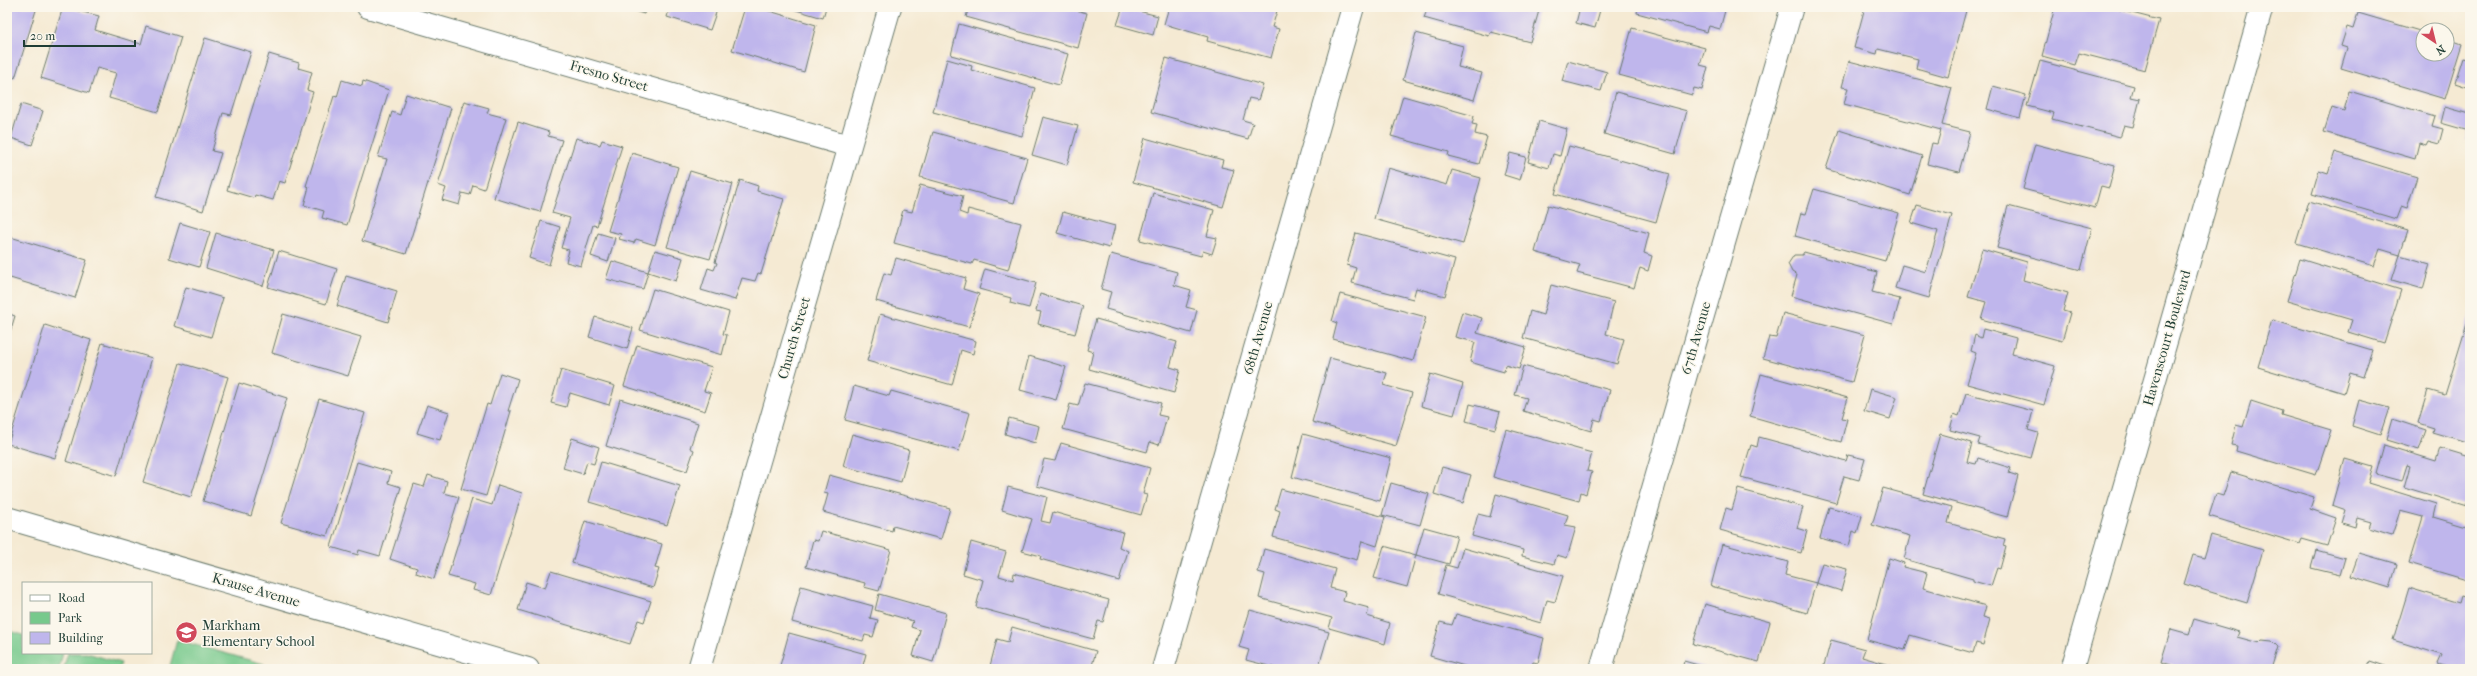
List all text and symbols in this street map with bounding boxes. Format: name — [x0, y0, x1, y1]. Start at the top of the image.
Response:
scale bar — [24, 22, 135, 48]
north arrow — [2415, 22, 2455, 62]
text: 20 m — [30, 29, 55, 43]
text: N — [2433, 42, 2448, 58]
street label: Fresno Street — [568, 57, 650, 95]
street label: Havenscourt Boulevard — [2139, 268, 2195, 408]
street label: Church Street — [774, 295, 814, 381]
street label: 68th Avenue — [1239, 299, 1277, 377]
street label: 67th Avenue — [1677, 299, 1715, 377]
street label: Krause Avenue — [210, 569, 302, 611]
legend — [22, 582, 152, 654]
text: Road — [58, 591, 85, 605]
text: Park — [58, 611, 83, 625]
place label: Markham Elementary School — [202, 617, 315, 650]
school or university icon: Markham Elementary School — [173, 620, 199, 646]
text: Building — [58, 631, 103, 645]

